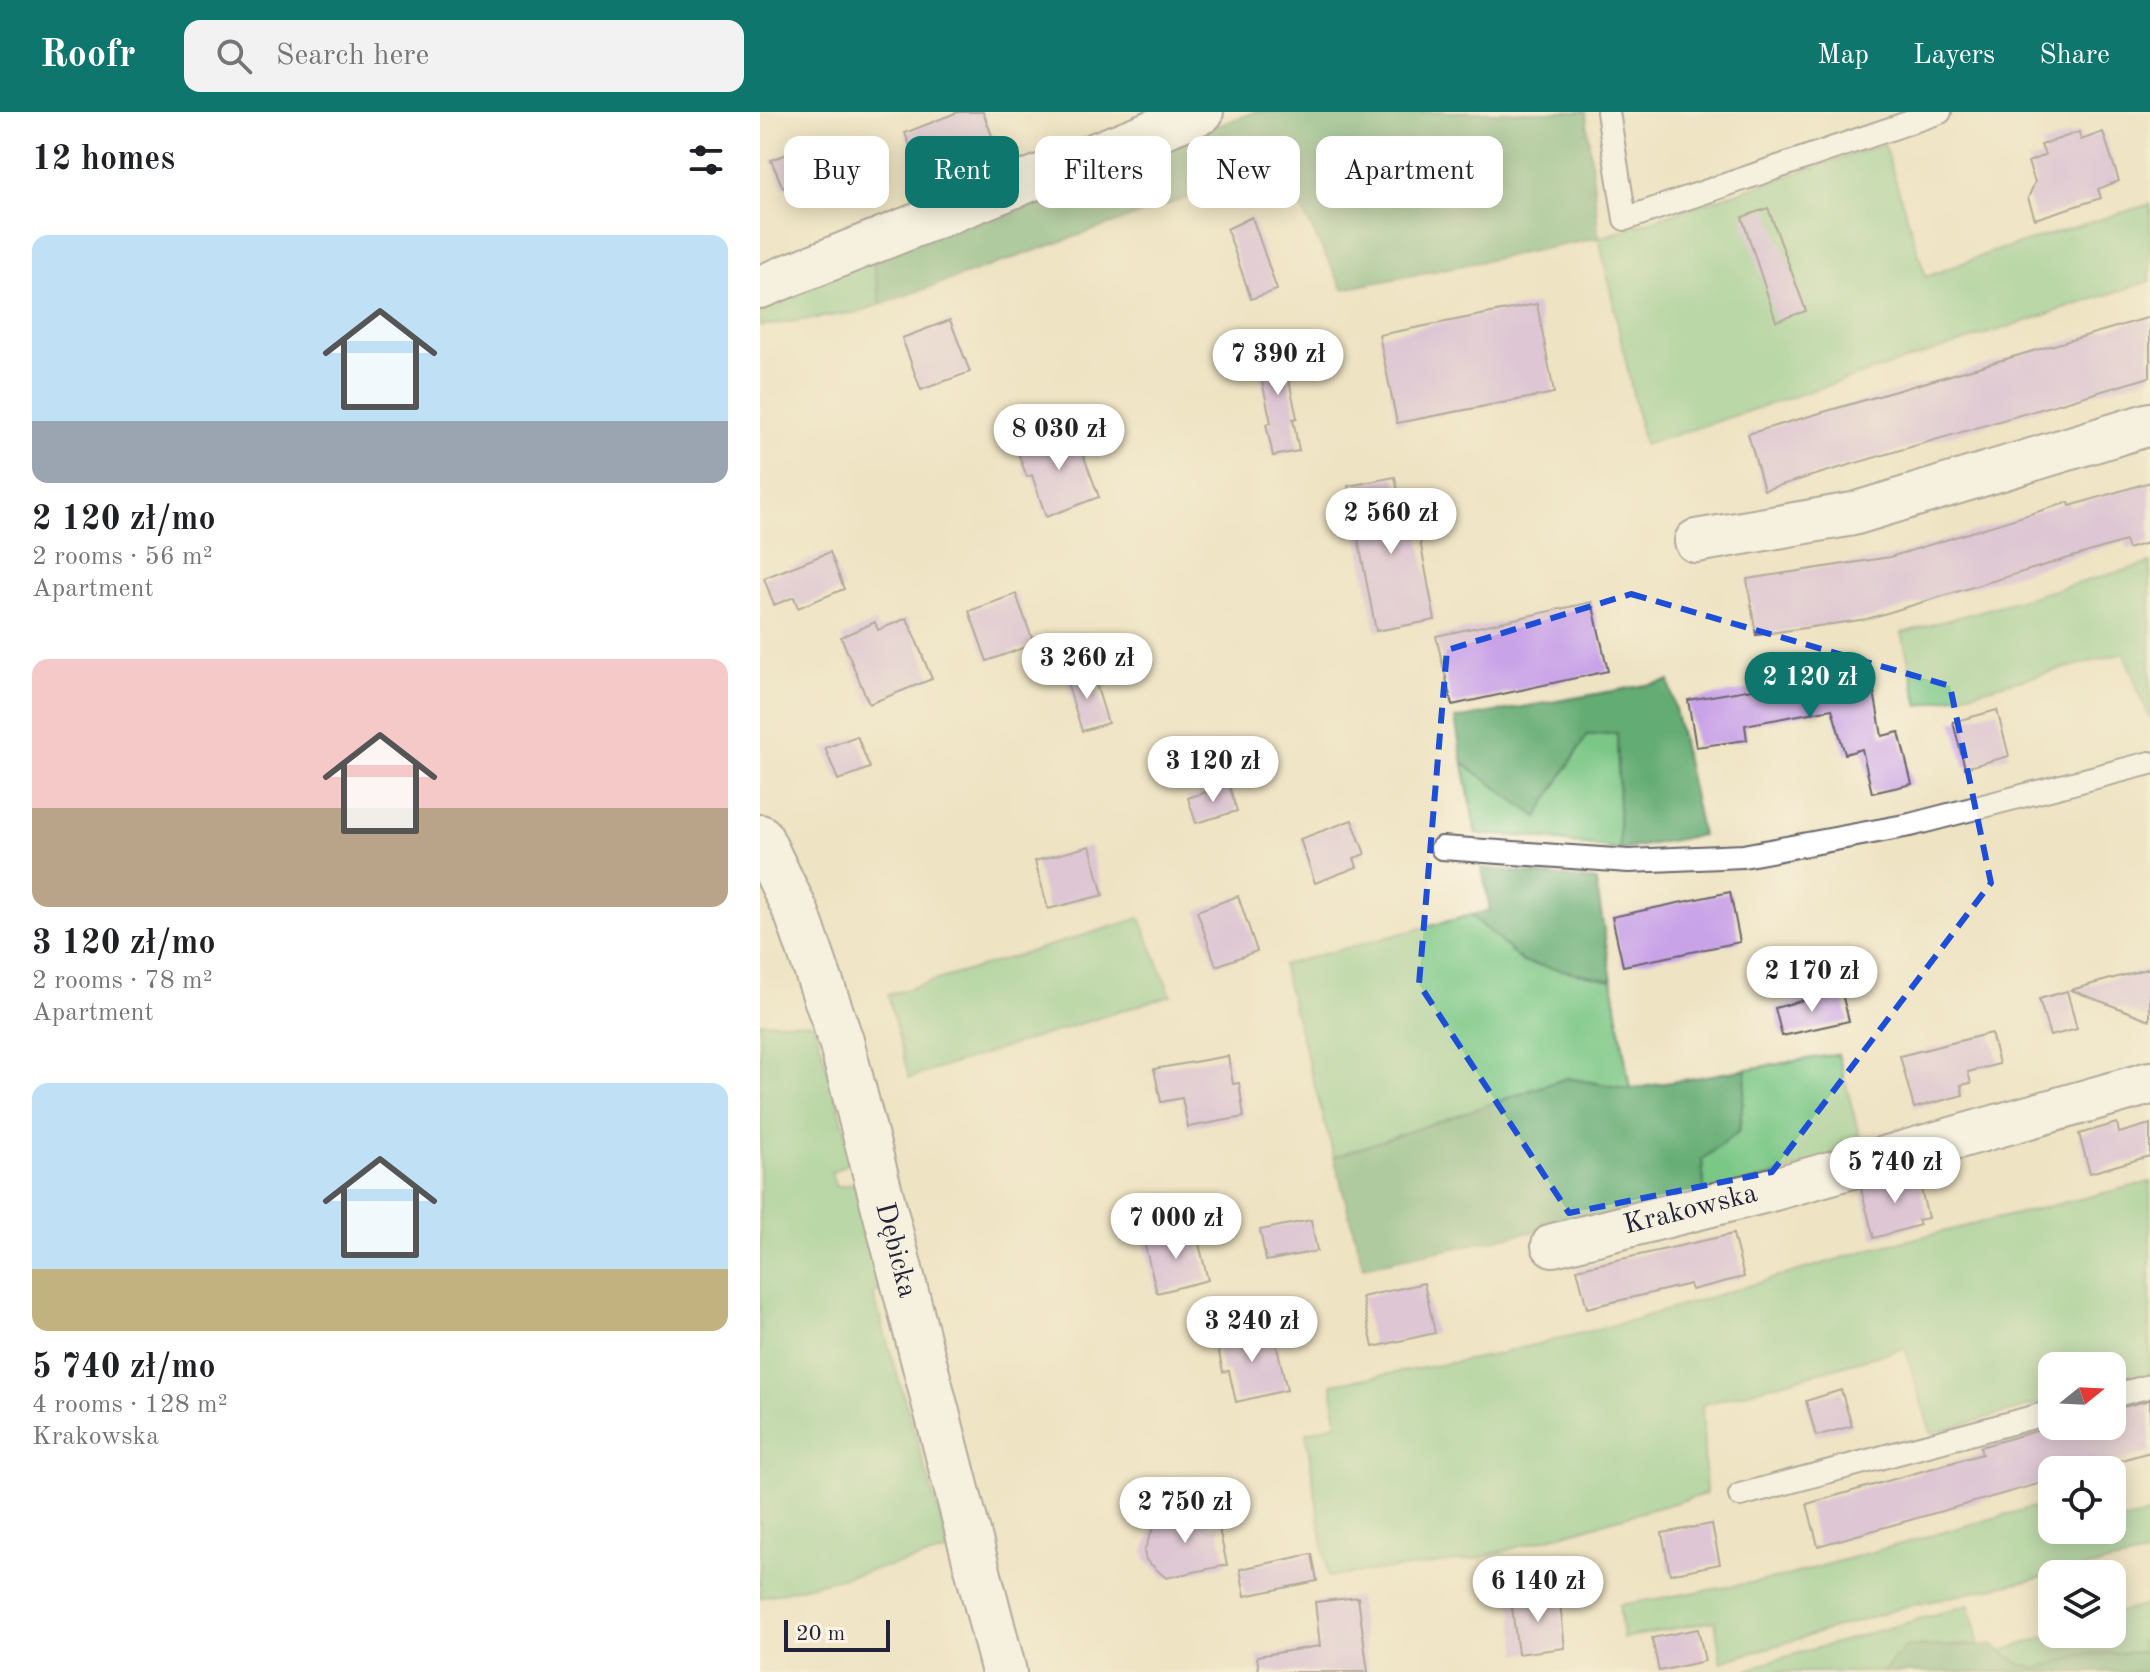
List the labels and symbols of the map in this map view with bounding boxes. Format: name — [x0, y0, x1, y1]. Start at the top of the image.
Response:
pin: 7 390 zł — [1195, 329, 1361, 397]
pin: 8 030 zł — [976, 404, 1142, 472]
pin: 2 560 zł — [1308, 488, 1474, 556]
pin: 3 260 zł — [1004, 633, 1170, 701]
pin: 2 120 zł — [1727, 652, 1893, 720]
pin: 3 120 zł — [1130, 736, 1296, 804]
pin: 2 170 zł — [1729, 946, 1895, 1014]
pin: 5 740 zł — [1812, 1137, 1978, 1205]
street label: Krakowska — [1621, 1180, 1761, 1241]
pin: 7 000 zł — [1093, 1193, 1259, 1261]
street label: Dębicka — [869, 1200, 921, 1301]
pin: 3 240 zł — [1169, 1296, 1335, 1364]
north arrow — [2038, 1352, 2126, 1440]
pin: 2 750 zł — [1102, 1477, 1268, 1545]
pin: 6 140 zł — [1455, 1556, 1621, 1624]
scale bar — [784, 1616, 890, 1652]

